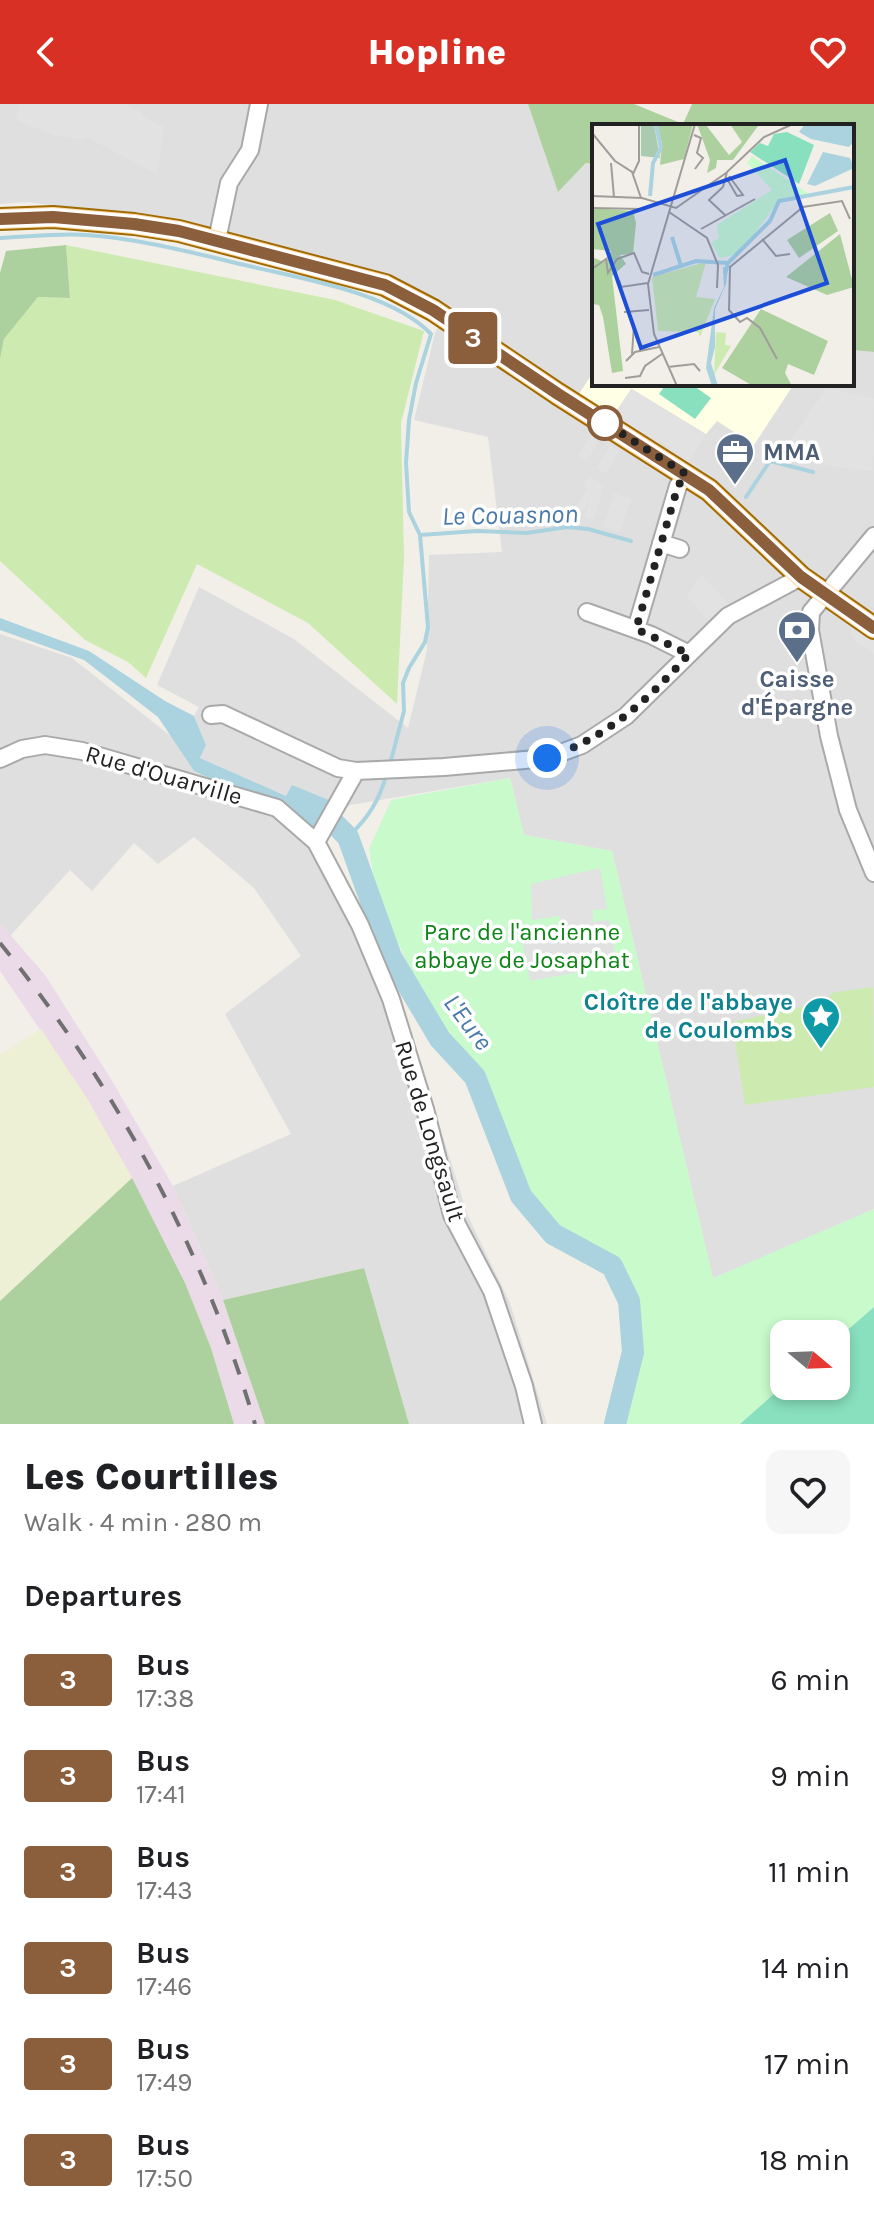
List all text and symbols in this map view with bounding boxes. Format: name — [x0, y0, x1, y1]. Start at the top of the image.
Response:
icon: back — [24, 30, 68, 74]
icon: heart — [806, 30, 850, 74]
text: Hopline — [368, 31, 506, 73]
inset map — [592, 124, 854, 386]
line badge: 3 — [447, 312, 499, 364]
text: 3 — [464, 321, 482, 354]
unlabelled marker — [588, 406, 622, 440]
office icon: MMA — [714, 431, 756, 486]
place label: MMA — [763, 438, 820, 466]
water label: Le Couasnon — [442, 498, 578, 532]
bank icon: Caisse d'Épargne — [776, 609, 818, 664]
place label: Caisse d'Épargne — [741, 665, 853, 721]
your location — [527, 738, 567, 778]
street label: Rue d'Ouarville — [82, 739, 246, 811]
park label: Parc de l'ancienne abbaye de Josaphat — [414, 918, 630, 974]
water label: L'Eure — [437, 988, 499, 1056]
place label: Cloître de l'abbaye de Coulombs — [584, 988, 793, 1044]
place icon: Cloître de l'abbaye de Coulombs — [800, 995, 842, 1050]
street label: Rue de Longsault — [389, 1037, 471, 1225]
north arrow — [770, 1320, 850, 1400]
map controls — [770, 1320, 850, 1400]
button: heart — [766, 1450, 850, 1534]
text: Les Courtilles — [24, 1454, 278, 1499]
text: Walk · 4 min · 280 m — [24, 1507, 262, 1538]
text: Departures — [24, 1578, 182, 1614]
text: Bus — [136, 1647, 190, 1683]
text: 6 min — [771, 1662, 850, 1698]
text: 3 — [59, 1663, 77, 1696]
text: 17:38 — [136, 1683, 194, 1714]
text: Bus — [136, 1743, 190, 1779]
text: 9 min — [770, 1758, 850, 1794]
text: 3 — [59, 1759, 77, 1792]
text: 17:41 — [136, 1779, 186, 1810]
text: Bus — [136, 1839, 190, 1875]
text: 11 min — [768, 1854, 850, 1890]
text: 3 — [59, 1855, 77, 1888]
text: 17:43 — [136, 1875, 193, 1906]
text: Bus — [136, 1935, 190, 1971]
text: 14 min — [761, 1950, 850, 1986]
text: 3 — [59, 1951, 77, 1984]
text: 17:46 — [136, 1971, 192, 2002]
text: Bus — [136, 2031, 190, 2067]
text: 17 min — [764, 2046, 850, 2082]
text: 3 — [59, 2047, 77, 2080]
text: 17:49 — [136, 2067, 192, 2098]
text: Bus — [136, 2127, 190, 2163]
text: 18 min — [759, 2142, 850, 2178]
text: 3 — [59, 2143, 77, 2176]
text: 17:50 — [136, 2163, 193, 2194]

